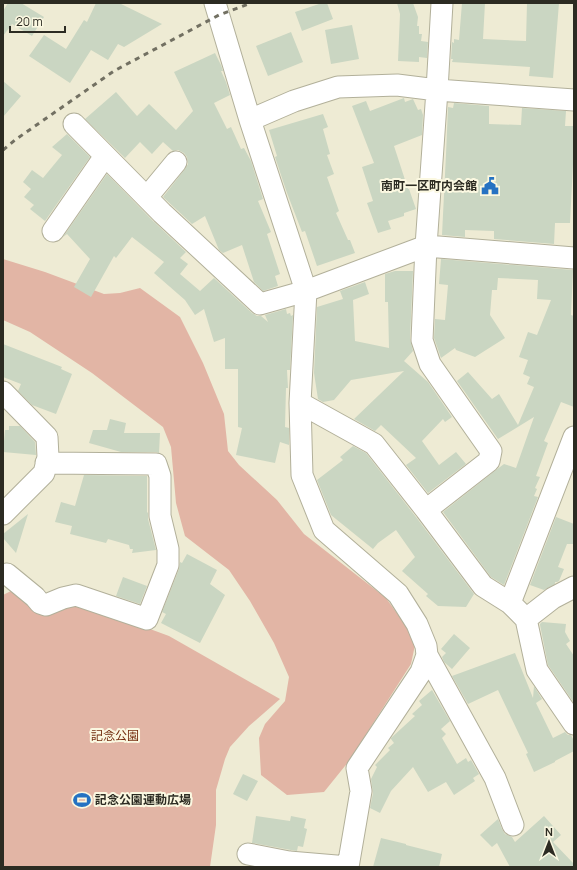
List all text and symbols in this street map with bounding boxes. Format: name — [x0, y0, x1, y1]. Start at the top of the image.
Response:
scale bar — [10, 8, 65, 34]
text: 20 m — [16, 13, 43, 30]
public building icon: 南町一区町内会館 — [480, 176, 500, 196]
place label: 南町一区町内会館 — [381, 177, 477, 194]
park label: 記念公園 — [91, 727, 139, 744]
sports icon: 記念公園運動広場 — [72, 790, 92, 810]
place label: 記念公園運動広場 — [95, 791, 191, 808]
north arrow — [529, 822, 569, 862]
text: N — [545, 824, 553, 839]

